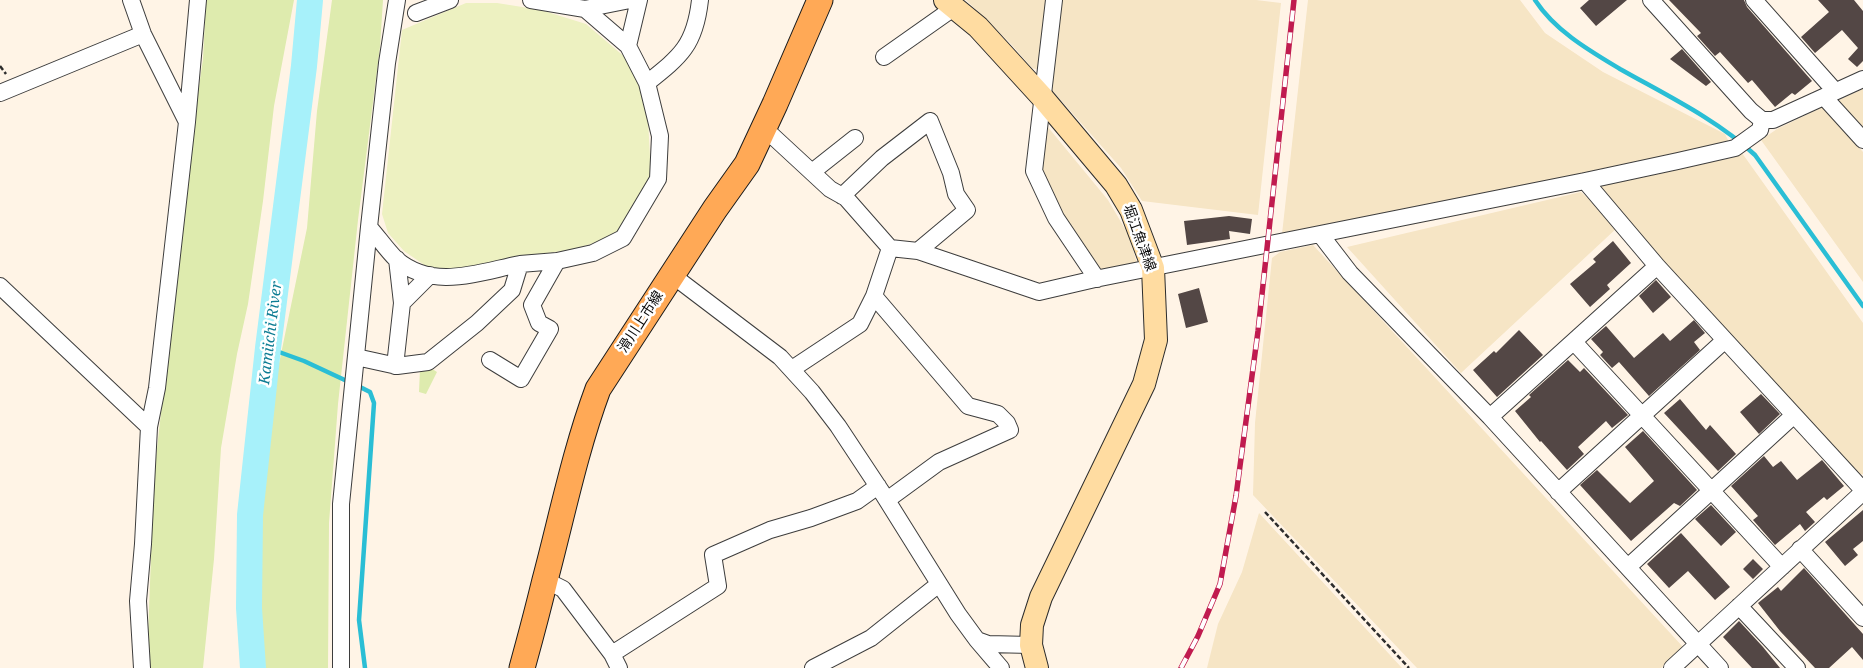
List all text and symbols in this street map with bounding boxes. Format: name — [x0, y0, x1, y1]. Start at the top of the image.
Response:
street label: 堀江魚津線 — [1119, 202, 1159, 274]
water label: Kamiichi River — [256, 281, 286, 385]
street label: 滑川上市線 — [615, 288, 667, 356]

